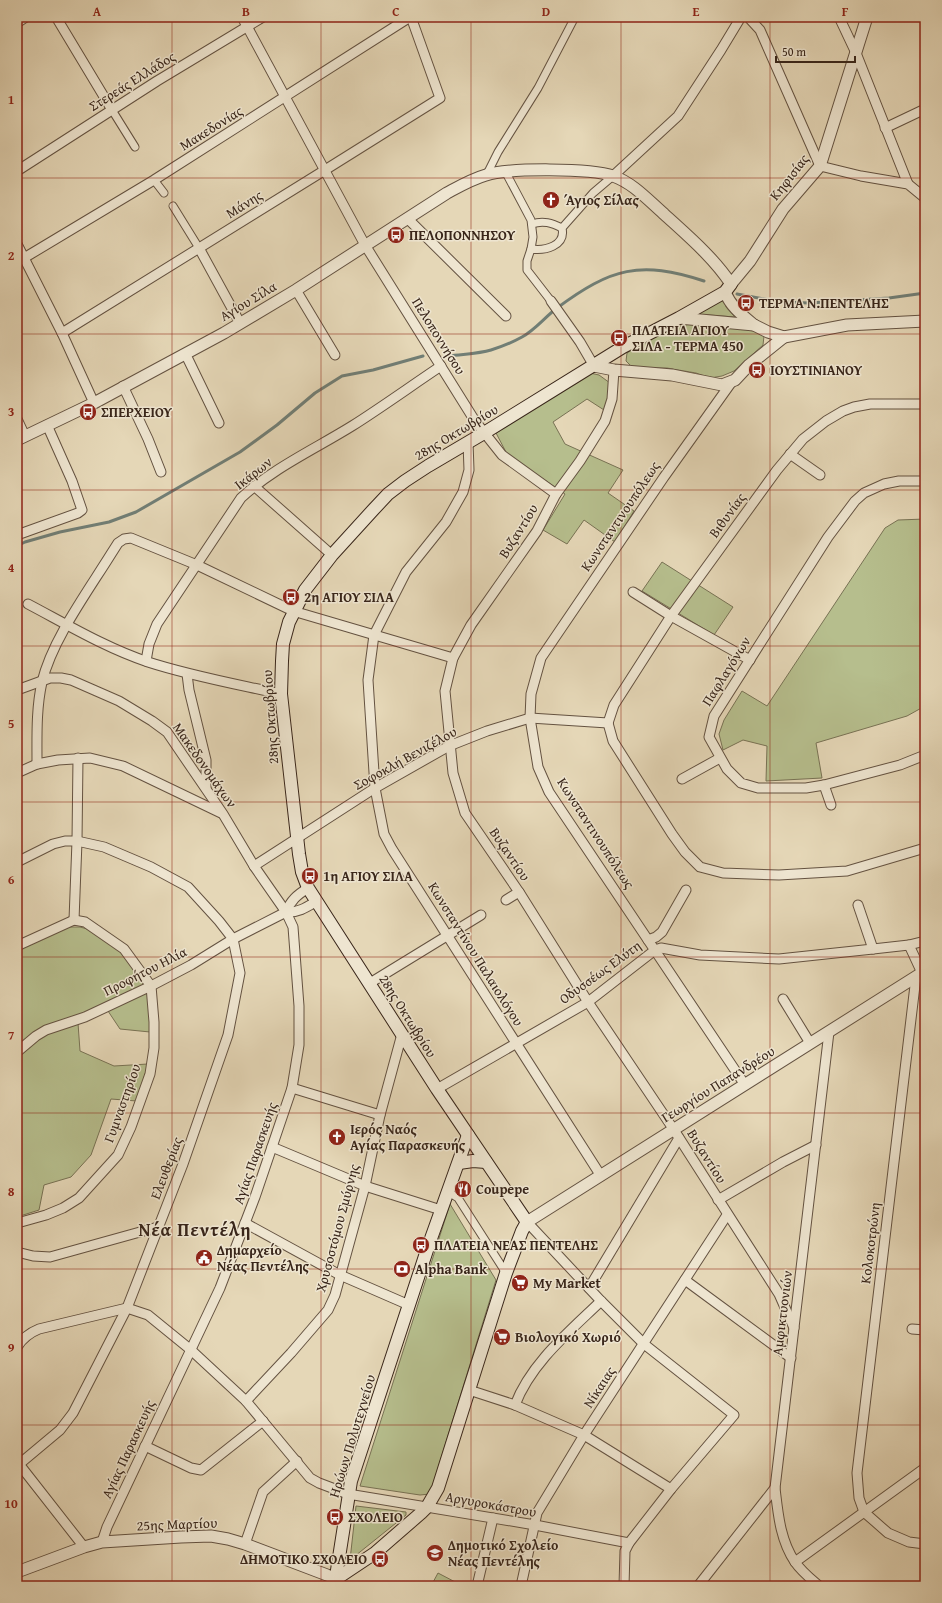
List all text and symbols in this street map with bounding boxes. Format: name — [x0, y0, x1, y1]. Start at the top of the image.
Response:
text: A — [93, 2, 102, 21]
text: B — [242, 2, 250, 21]
text: C — [392, 2, 400, 21]
text: D — [542, 2, 550, 21]
text: E — [693, 2, 700, 21]
text: F — [842, 2, 849, 21]
scale bar — [776, 38, 855, 64]
text: 50 m — [782, 43, 806, 60]
street label: Στερεάς Ελλάδος — [85, 46, 179, 116]
text: 1 — [8, 90, 14, 109]
street label: Μακεδονίας — [176, 101, 247, 155]
street label: Κηφισίας — [765, 150, 813, 204]
street label: Μάνης — [222, 185, 266, 223]
church icon: Άγιος Σίλας — [541, 190, 561, 210]
place label: Άγιος Σίλας — [564, 190, 640, 210]
bus stop icon: ΠΕΛΟΠΟΝΝΗΣΟΥ — [386, 225, 406, 245]
place label: ΠΕΛΟΠΟΝΝΗΣΟΥ — [409, 225, 515, 245]
text: 2 — [8, 246, 15, 265]
street label: Αγίου Σίλα — [216, 276, 281, 326]
bus stop icon: ΤΕΡΜΑ Ν.ΠΕΝΤΕΛΗΣ — [736, 293, 756, 313]
place label: ΤΕΡΜΑ Ν.ΠΕΝΤΕΛΗΣ — [759, 293, 889, 313]
street label: Πελοποννήσου — [407, 294, 471, 378]
place label: ΠΛΑΤΕΙΑ ΑΓΙΟΥ ΣΙΛΑ - ΤΕΡΜΑ 450 — [632, 320, 743, 356]
bus stop icon: ΠΛΑΤΕΙΑ ΑΓΙΟΥ ΣΙΛΑ - ΤΕΡΜΑ 450 — [609, 328, 629, 348]
bus stop icon: ΙΟΥΣΤΙΝΙΑΝΟΥ — [747, 360, 767, 380]
place label: ΙΟΥΣΤΙΝΙΑΝΟΥ — [770, 360, 862, 380]
street label: 28ης Οκτωβρίου — [410, 399, 502, 465]
text: 3 — [8, 402, 14, 421]
bus stop icon: ΣΠΕΡΧΕΙΟΥ — [78, 402, 98, 422]
place label: ΣΠΕΡΧΕΙΟΥ — [101, 402, 172, 422]
street label: Ικάρων — [230, 452, 276, 494]
street label: Κωνσταντινουπόλεως — [576, 457, 664, 575]
street label: Βιθυνίας — [704, 488, 750, 542]
street label: Βυζαντίου — [493, 500, 543, 562]
text: 4 — [8, 558, 15, 577]
bus stop icon: 2η ΑΓΙΟΥ ΣΙΛΑ — [281, 587, 301, 607]
place label: 2η ΑΓΙΟΥ ΣΙΛΑ — [304, 587, 394, 607]
street label: Παφλαγόνων — [697, 632, 755, 710]
street label: 28ης Οκτωβρίου — [257, 669, 283, 765]
text: 5 — [8, 714, 15, 733]
street label: Μακεδονομάχων — [168, 718, 242, 812]
street label: Σοφοκλή Βενιζέλου — [350, 721, 460, 795]
street label: Κωνσταντινουπόλεως — [553, 774, 640, 893]
street label: Βυζαντίου — [485, 823, 535, 885]
bus stop icon: 1η ΑΓΙΟΥ ΣΙΛΑ — [300, 866, 320, 886]
place label: 1η ΑΓΙΟΥ ΣΙΛΑ — [323, 866, 413, 886]
text: 6 — [8, 870, 15, 889]
street label: Κωνσταντίνου Παλαιολόγου — [423, 878, 529, 1030]
street label: Οδυσσέως Ελύτη — [555, 935, 645, 1009]
street label: Προφήτου Ηλία — [100, 941, 191, 1001]
street label: 28ης Οκτωβρίου — [374, 971, 442, 1061]
text: 7 — [8, 1026, 15, 1045]
street label: Γεωργίου Παπανδρέου — [657, 1041, 779, 1127]
street label: Γυμναστηρίου — [98, 1061, 146, 1145]
street label: Αγίας Παρασκευής — [228, 1099, 282, 1207]
place label: Ιερός Ναός Αγίας Παρασκευής — [350, 1119, 466, 1155]
street label: Βυζαντίου — [682, 1125, 732, 1187]
church icon: Ιερός Ναός Αγίας Παρασκευής — [327, 1127, 347, 1147]
street label: Ελευθερίας — [145, 1134, 187, 1202]
street label: Χρυσοστόμου Σμύρνης — [310, 1162, 364, 1294]
restaurant icon: Coupepe — [453, 1179, 473, 1199]
place label: Coupepe — [476, 1179, 529, 1199]
text: 8 — [8, 1182, 15, 1201]
street label: Κολοκοτρώνη — [855, 1201, 885, 1285]
district label: Νέα Πεντέλη — [139, 1216, 252, 1243]
bus stop icon: ΠΛΑΤΕΙΑ ΝΕΑΣ ΠΕΝΤΕΛΗΣ — [411, 1235, 431, 1255]
place label: ΠΛΑΤΕΙΑ ΝΕΑΣ ΠΕΝΤΕΛΗΣ — [434, 1235, 598, 1255]
place label: Δημαρχείο Νέας Πεντέλης — [216, 1240, 310, 1276]
public building icon: Δημαρχείο Νέας Πεντέλης — [194, 1248, 214, 1268]
bank icon: Alpha Bank — [392, 1259, 412, 1279]
place label: Alpha Bank — [415, 1259, 488, 1279]
street label: Αμφικτυονιών — [767, 1269, 797, 1357]
supermarket icon: My Market — [510, 1273, 530, 1293]
place label: My Market — [533, 1273, 602, 1293]
supermarket icon: Βιολογικό Χωριό — [492, 1327, 512, 1347]
place label: Βιολογικό Χωριό — [515, 1327, 621, 1347]
text: 9 — [8, 1338, 15, 1357]
street label: Νίκαιας — [578, 1362, 620, 1412]
street label: Ηρώων Πολυτεχνείου — [324, 1372, 380, 1500]
street label: Αγίας Παρασκευής — [96, 1396, 160, 1502]
street label: Αργυροκάστρου — [444, 1486, 538, 1522]
text: 10 — [4, 1494, 18, 1513]
bus stop icon: ΣΧΟΛΕΙΟ — [325, 1507, 345, 1527]
place label: ΣΧΟΛΕΙΟ — [348, 1507, 403, 1527]
street label: 25ης Μαρτίου — [136, 1513, 218, 1535]
place label: Δημοτικό Σχολείο Νέας Πεντέλης — [447, 1535, 558, 1571]
school or university icon: Δημοτικό Σχολείο Νέας Πεντέλης — [425, 1543, 445, 1563]
place label: ΔΗΜΟΤΙΚΟ ΣΧΟΛΕΙΟ — [239, 1549, 367, 1569]
bus stop icon: ΔΗΜΟΤΙΚΟ ΣΧΟΛΕΙΟ — [370, 1549, 390, 1569]

